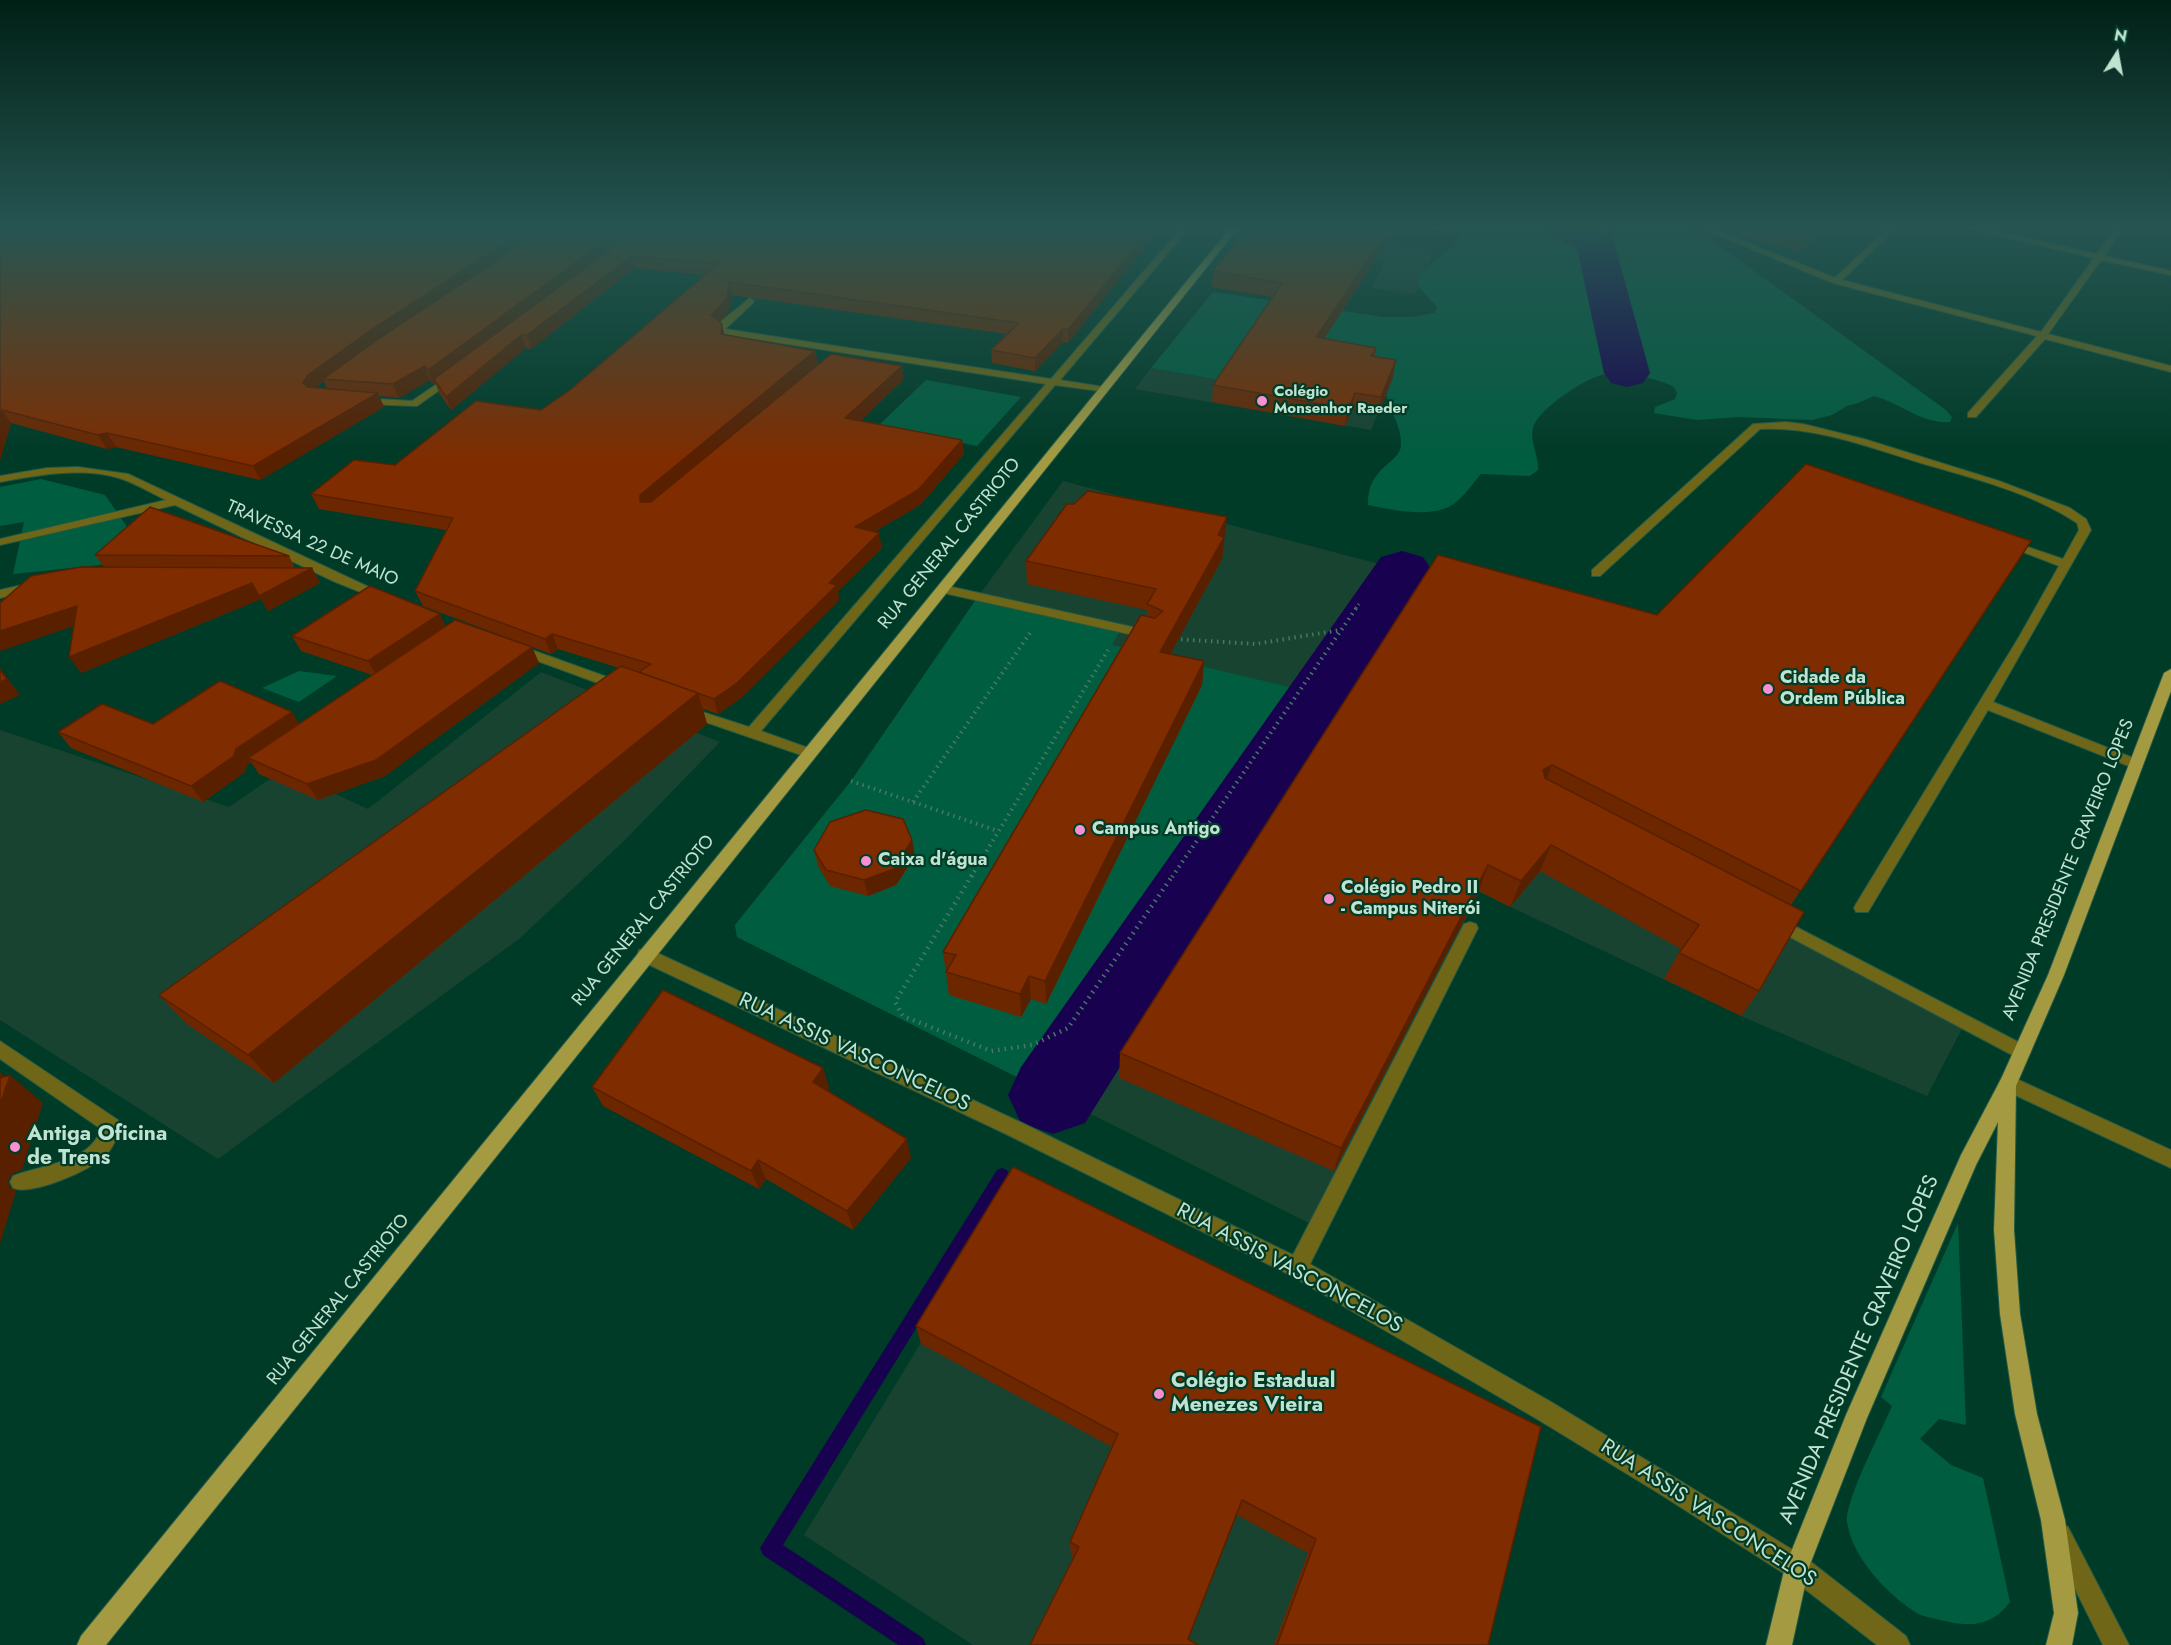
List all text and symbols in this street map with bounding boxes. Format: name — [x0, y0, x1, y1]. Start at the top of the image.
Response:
text: N — [2112, 23, 2129, 48]
north arrow — [2087, 24, 2147, 84]
place label: Colégio Monsenhor Raeder — [1274, 383, 1407, 418]
marker: Colégio Monsenhor Raeder — [1255, 394, 1269, 408]
street label: RUA GENERAL CASTRIOTO — [874, 454, 1026, 634]
street label: TRAVESSA 22 DE MAIO — [223, 496, 401, 592]
place label: Cidade da Ordem Pública — [1780, 668, 1905, 710]
marker: Cidade da Ordem Pública — [1761, 682, 1775, 696]
street label: AVENIDA PRESIDENTE CRAVEIRO LOPES — [1999, 716, 2139, 1024]
place label: Campus Antigo — [1092, 819, 1220, 841]
marker: Campus Antigo — [1073, 823, 1087, 837]
street label: RUA GENERAL CASTRIOTO — [568, 831, 720, 1011]
place label: Caixa d'água — [878, 850, 987, 872]
marker: Caixa d'água — [859, 854, 873, 868]
place label: Colégio Pedro II - Campus Niterói — [1341, 878, 1481, 920]
marker: Colégio Pedro II - Campus Niterói — [1322, 892, 1336, 906]
street label: RUA ASSIS VASCONCELOS — [734, 988, 974, 1118]
place label: Antiga Oficina de Trens — [27, 1122, 167, 1172]
marker: Antiga Oficina de Trens — [8, 1140, 22, 1154]
street label: AVENIDA PRESIDENTE CRAVEIRO LOPES — [1775, 1172, 1945, 1528]
street label: RUA ASSIS VASCONCELOS — [1172, 1199, 1406, 1339]
street label: RUA GENERAL CASTRIOTO — [263, 1210, 415, 1390]
place label: Colégio Estadual Menezes Vieira — [1171, 1369, 1335, 1419]
marker: Colégio Estadual Menezes Vieira — [1152, 1387, 1166, 1401]
street label: RUA ASSIS VASCONCELOS — [1595, 1435, 1821, 1593]

